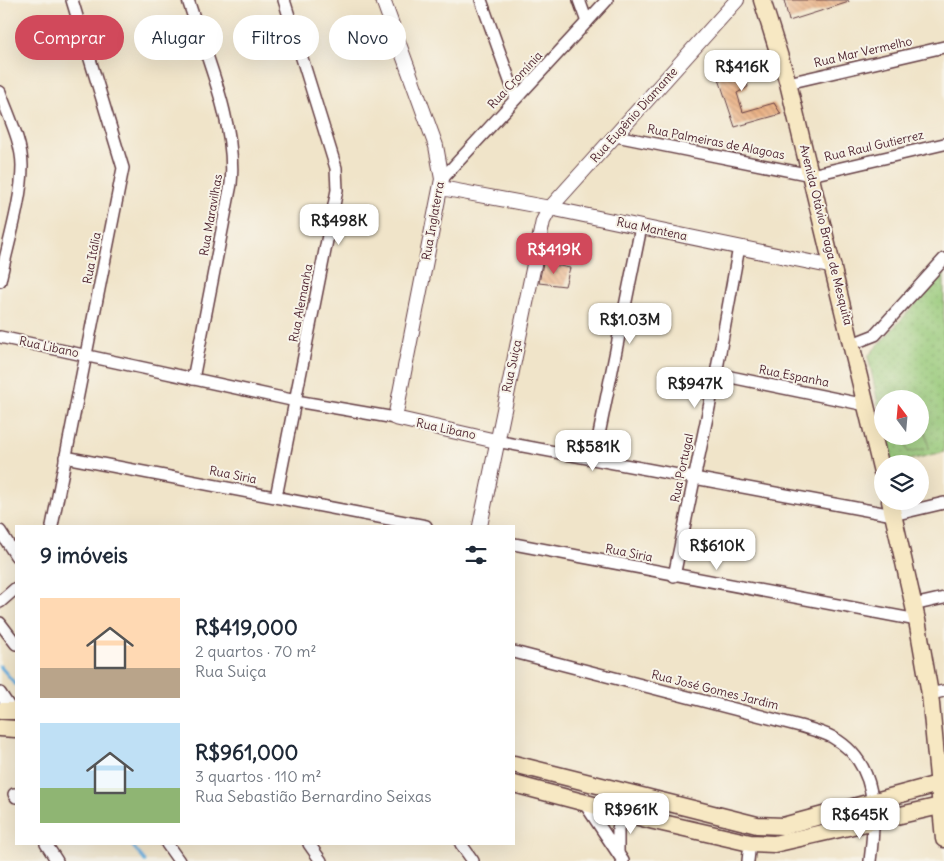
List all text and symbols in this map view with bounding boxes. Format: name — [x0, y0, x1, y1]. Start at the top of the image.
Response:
chip: Comprar — [15, 15, 124, 60]
chip: Alugar — [134, 15, 223, 60]
chip: Filtros — [233, 15, 319, 60]
chip: Novo — [329, 15, 406, 60]
street label: Rua Mar Vermelho — [812, 33, 914, 70]
street label: Rua Cromínia — [484, 48, 545, 112]
pin: R$416K — [701, 49, 783, 92]
text: R$416K — [715, 56, 769, 76]
street label: Rua Eugênio Diamante — [587, 64, 680, 165]
street label: Rua Palmeiras de Alagoas — [646, 121, 786, 162]
street label: Rua Raul Gutierrez — [823, 127, 925, 164]
street label: Avenida Otávio Braga de Mesquita — [797, 143, 856, 327]
street label: Rua Maravilhas — [196, 173, 225, 257]
street label: Rua Inglaterra — [418, 180, 447, 261]
pin: R$498K — [298, 204, 380, 246]
text: R$498K — [311, 210, 367, 230]
street label: Rua Mantena — [615, 214, 689, 243]
street label: Rua Itália — [79, 231, 104, 285]
pin: R$419K — [513, 232, 595, 275]
text: R$419K — [527, 239, 581, 259]
street label: Rua Alemanha — [286, 262, 315, 343]
pin: R$1.03M — [584, 302, 676, 345]
text: R$1.03M — [599, 309, 661, 329]
street label: Rua Libano — [18, 333, 81, 360]
street label: Rua Suiça — [499, 338, 524, 394]
street label: Rua Espanha — [758, 361, 831, 390]
pin: R$947K — [654, 366, 736, 409]
text: R$947K — [667, 373, 723, 393]
north arrow — [874, 390, 929, 445]
map controls — [874, 390, 929, 510]
street label: Rua Libano — [415, 415, 478, 442]
pin: R$581K — [552, 430, 634, 472]
street label: Rua Portugal — [667, 432, 696, 504]
text: R$581K — [566, 436, 620, 456]
button: layers — [874, 455, 929, 510]
street label: Rua Siria — [208, 463, 258, 486]
pin: R$610K — [676, 528, 758, 571]
text: R$610K — [689, 535, 745, 555]
icon: filters — [462, 541, 490, 569]
street label: Rua Siria — [604, 541, 654, 564]
text: 9 imóveis — [40, 542, 128, 569]
text: R$419,000 — [195, 614, 298, 641]
icon: home — [80, 618, 140, 678]
text: 2 quartos · 70 m² — [195, 641, 316, 661]
text: Rua Suiça — [195, 661, 266, 681]
street label: Rua José Gomes Jardim — [650, 666, 781, 713]
text: R$961,000 — [195, 739, 298, 766]
icon: home — [80, 743, 140, 803]
text: 3 quartos · 110 m² — [195, 766, 322, 786]
text: Rua Sebastião Bernardino Seixas — [195, 786, 432, 806]
pin: R$961K — [590, 792, 672, 835]
pin: R$645K — [819, 798, 901, 840]
text: R$961K — [604, 799, 658, 819]
text: R$645K — [832, 804, 888, 824]

